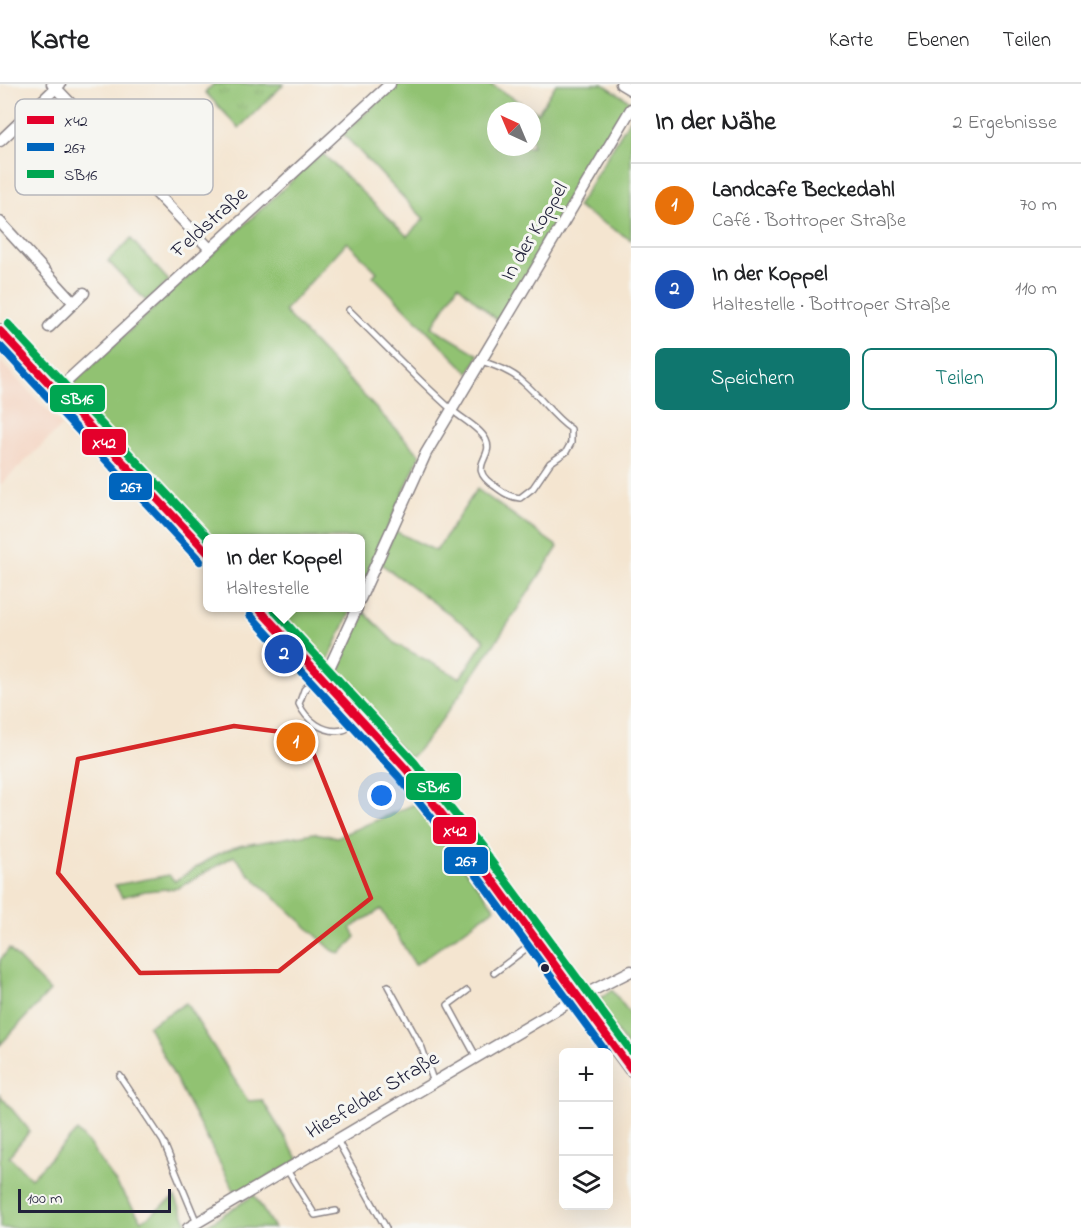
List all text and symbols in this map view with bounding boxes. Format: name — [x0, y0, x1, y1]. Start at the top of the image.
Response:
text: Karte — [30, 21, 89, 62]
text: Karte — [829, 26, 873, 56]
text: Ebenen — [906, 26, 969, 56]
text: Teilen — [1002, 26, 1051, 56]
legend — [15, 99, 213, 195]
north arrow — [487, 102, 541, 156]
text: In der Nähe — [655, 104, 776, 142]
text: 2 Ergebnisse — [952, 109, 1057, 138]
text: X42 — [64, 110, 88, 134]
text: 267 — [64, 137, 86, 161]
text: SB16 — [64, 164, 97, 188]
text: Landcafe Beckedahl — [712, 175, 895, 207]
street label: In der Koppel — [494, 177, 576, 287]
street label: Feldstraße — [164, 180, 256, 266]
text: 1 — [671, 191, 678, 220]
text: 70 m — [1020, 191, 1057, 220]
text: Café · Bottroper Straße — [712, 207, 906, 236]
text: In der Koppel — [712, 259, 828, 291]
text: 2 — [670, 275, 679, 304]
text: 110 m — [1015, 275, 1057, 304]
text: Haltestelle · Bottroper Straße — [712, 291, 950, 320]
button: Speichern — [655, 348, 850, 410]
button: Teilen — [862, 348, 1057, 410]
line badge: SB16 — [49, 384, 106, 413]
text: SB16 — [60, 388, 95, 412]
line badge: X42 — [81, 428, 127, 456]
text: X42 — [92, 432, 116, 456]
line badge: 267 — [108, 472, 153, 501]
text: 267 — [119, 476, 142, 500]
popup — [203, 534, 365, 612]
text: In der Koppel — [226, 543, 342, 575]
text: Haltestelle — [226, 575, 309, 604]
pin: 2 — [264, 632, 304, 676]
pin: 1 — [276, 720, 316, 764]
line badge: SB16 — [405, 772, 462, 801]
text: SB16 — [416, 776, 451, 800]
your location — [367, 781, 396, 810]
line badge: X42 — [432, 816, 477, 845]
text: X42 — [443, 820, 467, 844]
line badge: 267 — [443, 846, 489, 875]
text: 267 — [454, 850, 477, 874]
unlabelled marker — [539, 962, 551, 974]
street label: Hiesfelder Straße — [301, 1044, 446, 1148]
map controls — [559, 1048, 613, 1210]
button: + — [559, 1048, 613, 1102]
button: − — [559, 1102, 613, 1156]
button: layers — [559, 1156, 613, 1210]
scale bar — [18, 1186, 171, 1214]
text: 100 m — [27, 1187, 62, 1211]

